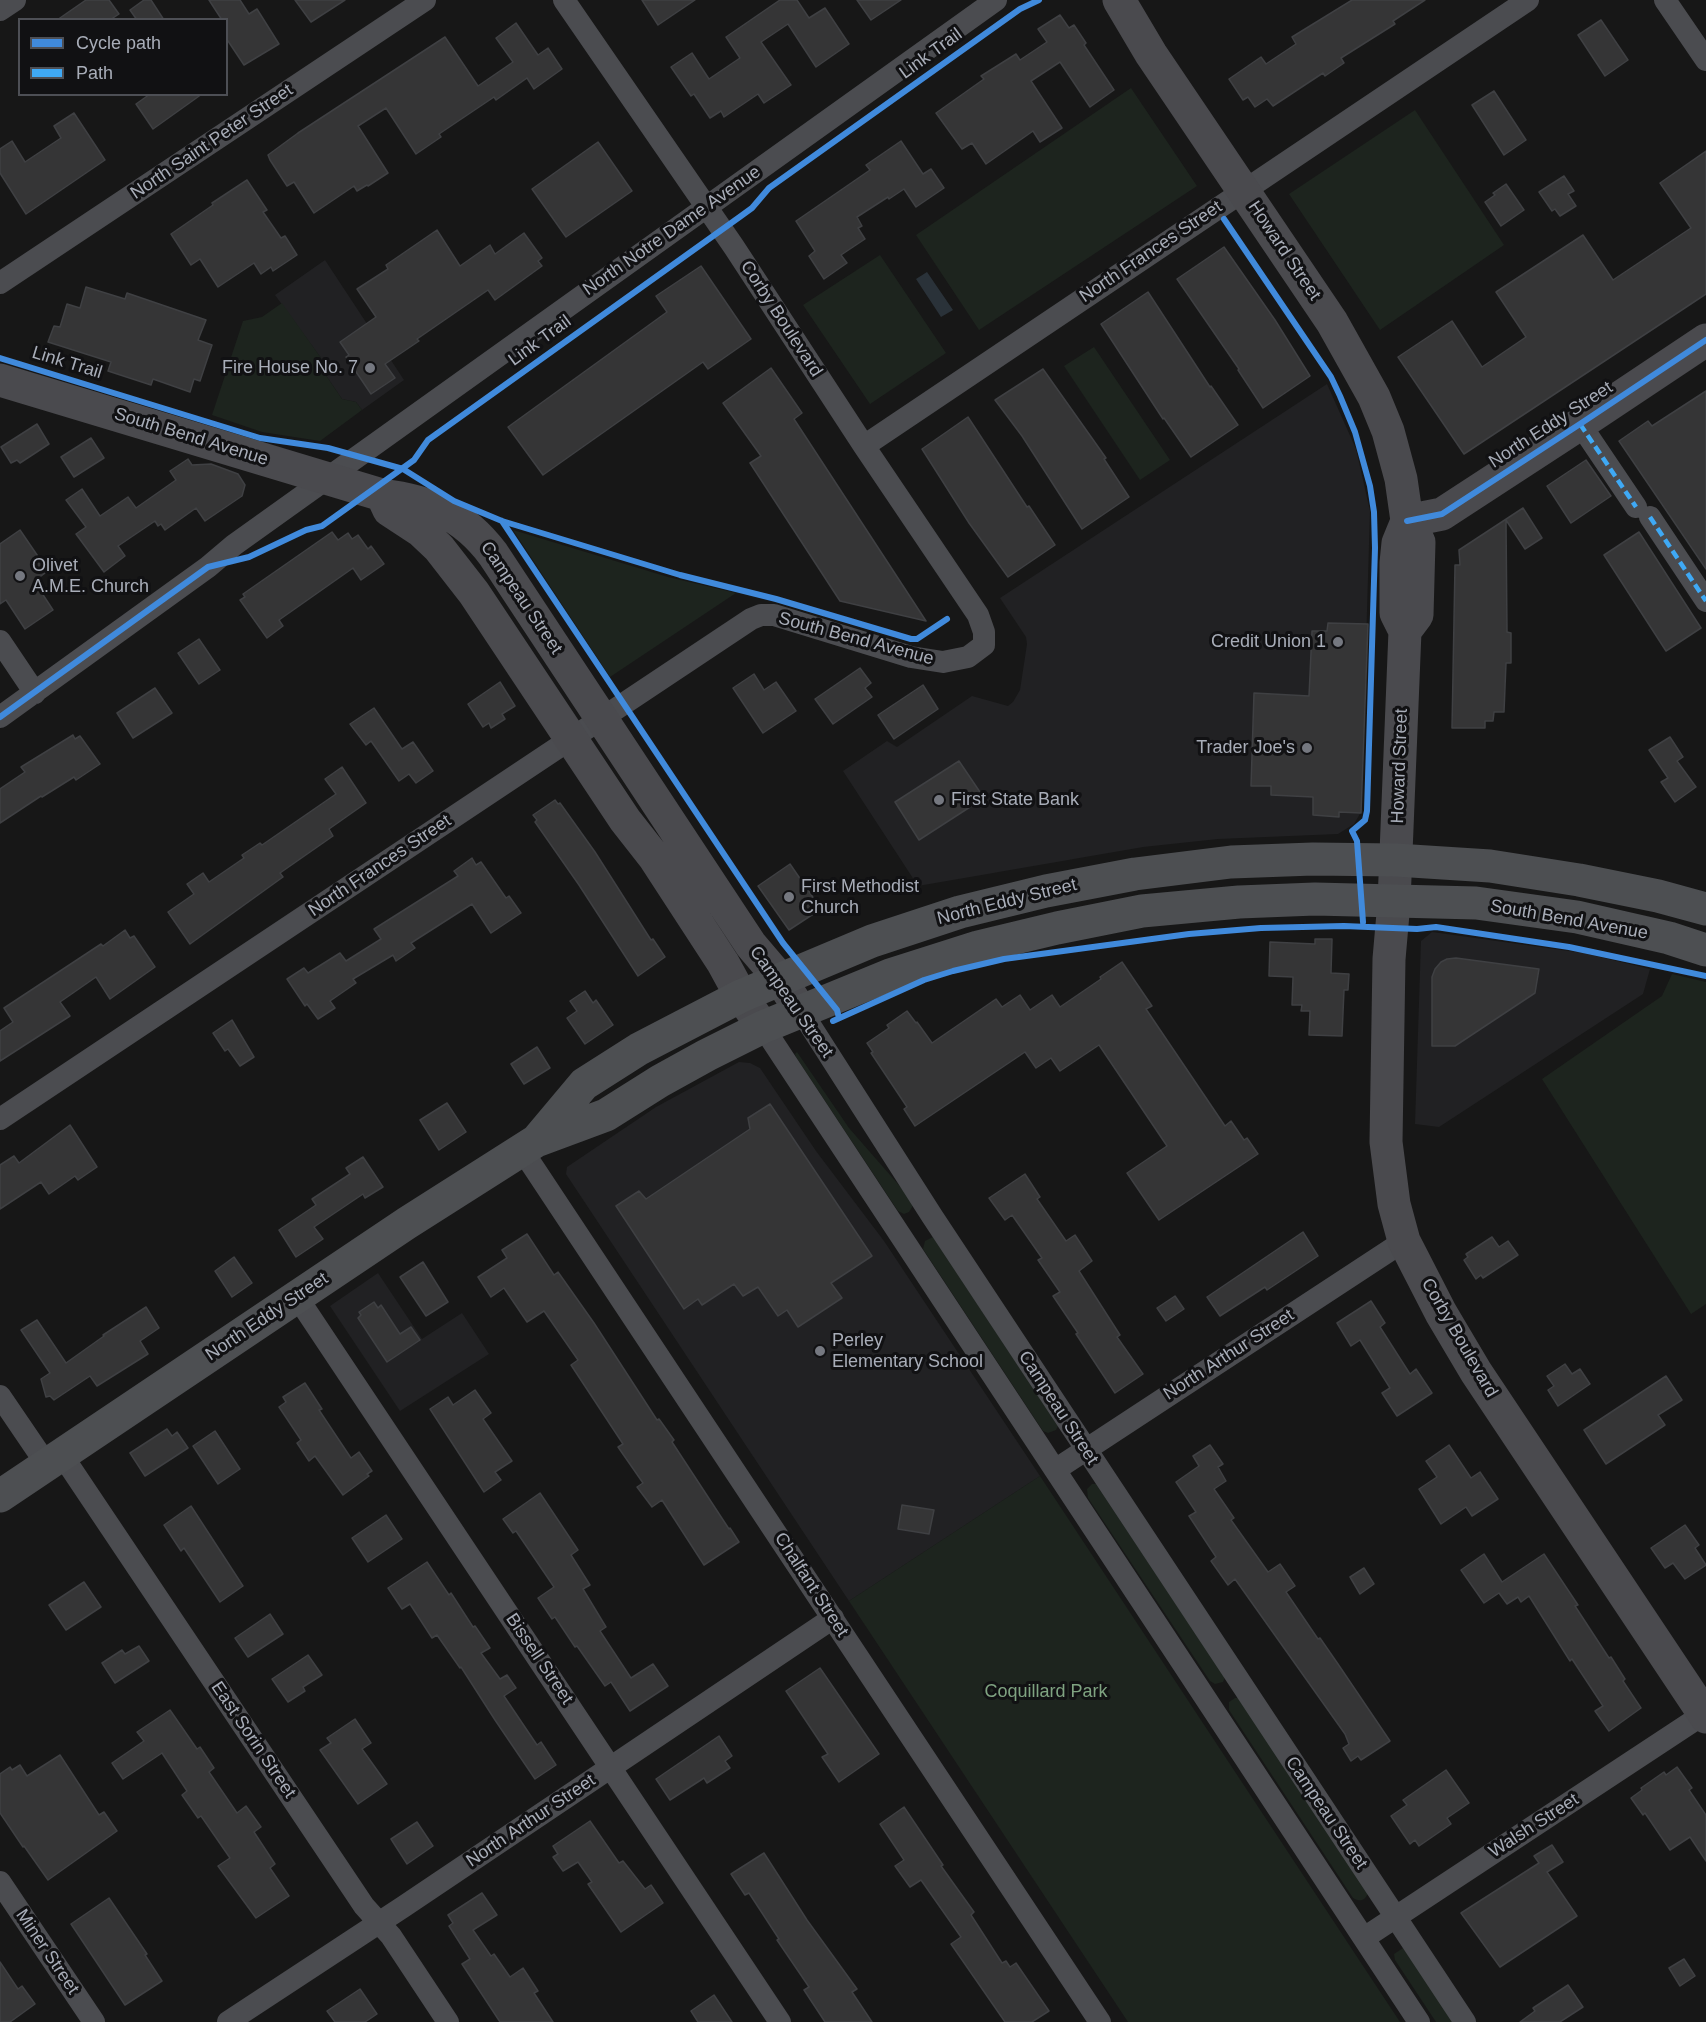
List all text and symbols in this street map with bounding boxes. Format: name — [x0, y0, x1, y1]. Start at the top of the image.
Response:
legend — [18, 18, 228, 96]
street label: Link Trail — [895, 24, 967, 84]
text: Cycle path — [76, 33, 161, 53]
text: Path — [76, 63, 113, 83]
street label: North Saint Peter Street — [127, 80, 297, 204]
street label: North Notre Dame Avenue — [579, 161, 765, 301]
street label: North Frances Street — [1076, 196, 1226, 308]
street label: Howard Street — [1243, 197, 1325, 305]
street label: Corby Boulevard — [735, 257, 827, 381]
street label: Link Trail — [504, 311, 576, 371]
street label: Link Trail — [29, 342, 105, 384]
place label: Fire House No. 7 — [222, 357, 358, 379]
marker: Fire House No. 7 — [363, 361, 377, 375]
street label: North Eddy Street — [1485, 377, 1617, 473]
street label: South Bend Avenue — [111, 403, 271, 471]
street label: Campeau Street — [475, 538, 567, 658]
place label: Olivet A.M.E. Church — [32, 555, 149, 598]
marker: Olivet A.M.E. Church — [13, 569, 27, 583]
street label: South Bend Avenue — [776, 608, 936, 670]
place label: Credit Union 1 — [1211, 631, 1326, 653]
marker: Credit Union 1 — [1331, 635, 1345, 649]
street label: Howard Street — [1387, 708, 1413, 824]
place label: Trader Joe's — [1196, 737, 1295, 759]
marker: Trader Joe's — [1300, 741, 1314, 755]
place label: First State Bank — [951, 789, 1079, 811]
marker: First State Bank — [932, 793, 946, 807]
street label: North Frances Street — [305, 810, 455, 922]
street label: North Eddy Street — [935, 874, 1079, 930]
place label: First Methodist Church — [801, 876, 919, 918]
marker: First Methodist Church — [782, 890, 796, 904]
street label: South Bend Avenue — [1488, 895, 1650, 945]
street label: Campeau Street — [745, 942, 837, 1062]
street label: North Eddy Street — [202, 1268, 332, 1366]
street label: Corby Boulevard — [1416, 1275, 1502, 1401]
street label: North Arthur Street — [1160, 1305, 1298, 1405]
place label: Perley Elementary School — [832, 1330, 983, 1372]
marker: Perley Elementary School — [813, 1344, 827, 1358]
street label: Campeau Street — [1013, 1347, 1103, 1469]
street label: Chalfant Street — [769, 1529, 853, 1641]
street label: Bissell Street — [501, 1609, 577, 1709]
street label: East Sorin Street — [206, 1678, 300, 1802]
park label: Coquillard Park — [984, 1681, 1108, 1703]
street label: Campeau Street — [1280, 1753, 1372, 1873]
street label: North Arthur Street — [462, 1770, 600, 1872]
street label: Walsh Street — [1485, 1789, 1583, 1863]
street label: Miner Street — [11, 1905, 83, 1999]

